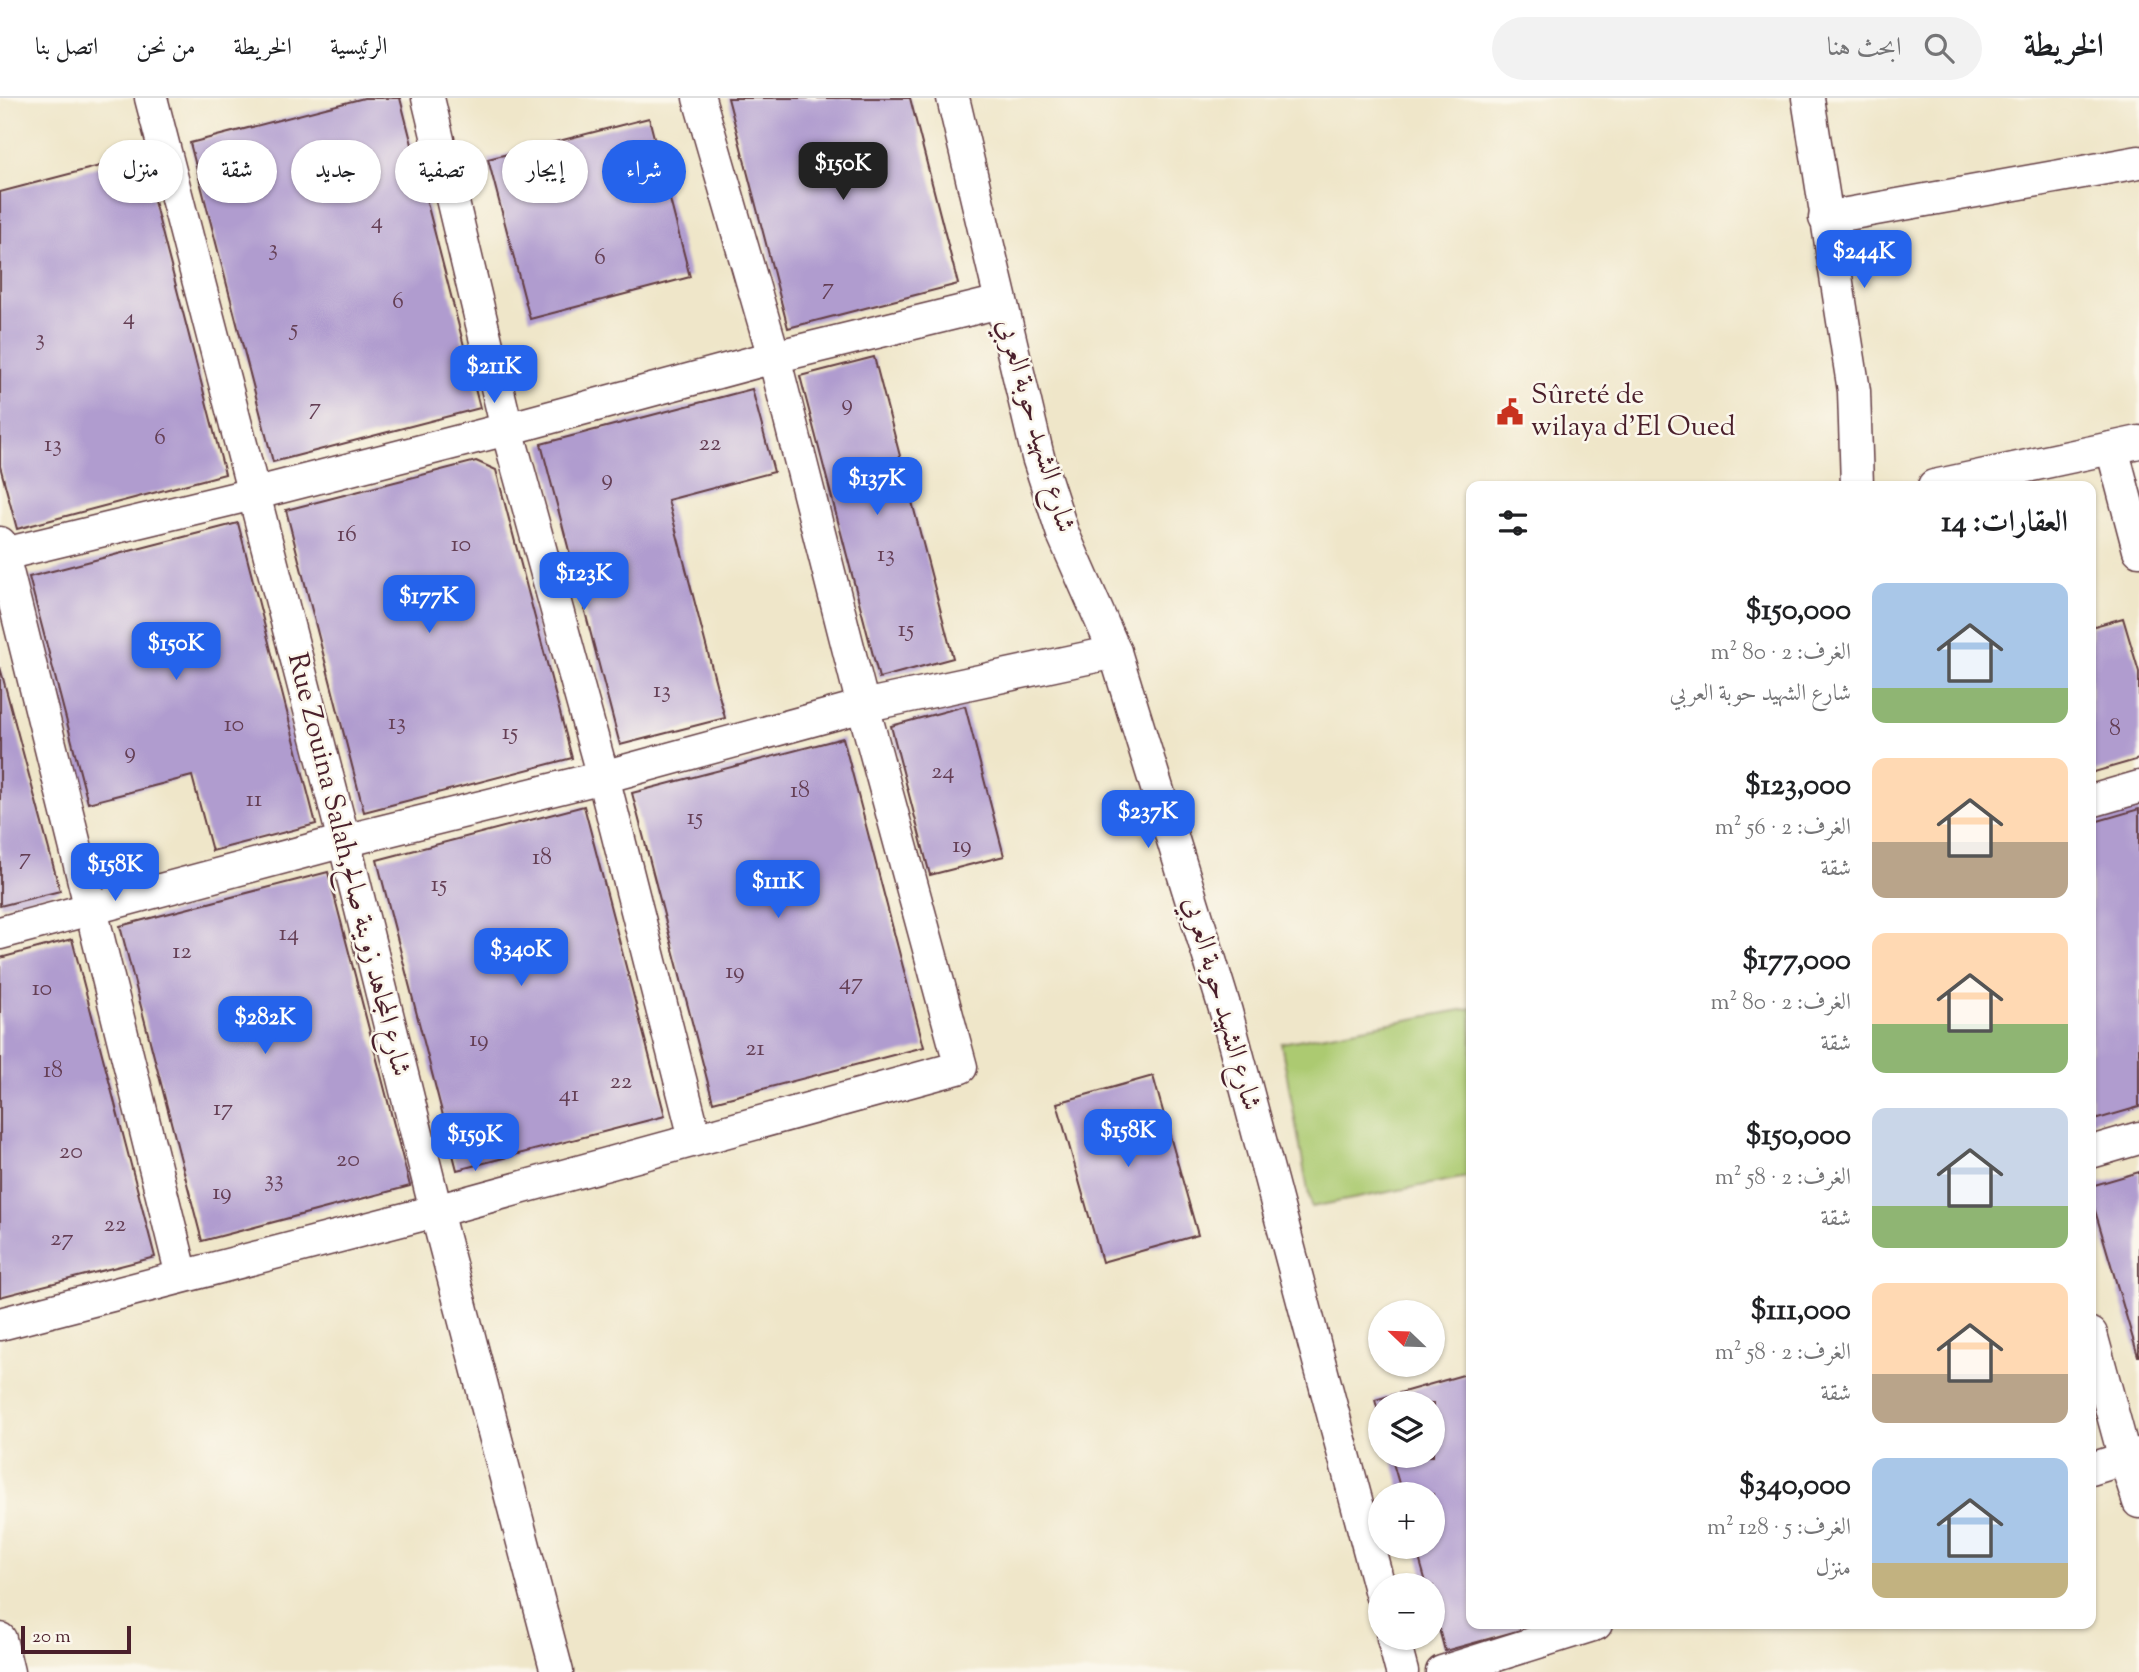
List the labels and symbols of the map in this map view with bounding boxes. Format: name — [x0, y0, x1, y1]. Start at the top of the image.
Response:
pin: $150K — [794, 142, 892, 202]
house number: 4 — [371, 205, 383, 239]
pin: $244K — [1815, 230, 1913, 290]
house number: 3 — [268, 232, 278, 266]
house number: 6 — [594, 241, 606, 275]
house number: 7 — [822, 271, 834, 305]
house number: 6 — [392, 285, 404, 319]
house number: 4 — [123, 301, 135, 335]
house number: 5 — [288, 312, 298, 346]
street label: شارع الشهيد حوبة العربي — [984, 314, 1085, 538]
house number: 3 — [35, 322, 45, 356]
pin: $211K — [445, 345, 543, 405]
place label: Sûreté de wilaya d'El Oued — [1531, 376, 1736, 448]
house number: 9 — [841, 387, 853, 421]
house number: 7 — [309, 391, 321, 425]
public building icon: Sûreté de wilaya d'El Oued — [1495, 397, 1525, 427]
house number: 6 — [154, 421, 166, 455]
house number: 22 — [699, 427, 721, 461]
house number: 13 — [44, 428, 62, 462]
pin: $137K — [828, 458, 926, 517]
house number: 9 — [601, 462, 613, 496]
house number: 16 — [337, 518, 357, 552]
house number: 10 — [451, 528, 471, 562]
house number: 13 — [877, 538, 895, 572]
pin: $123K — [535, 552, 633, 612]
pin: $177K — [380, 575, 478, 635]
house number: 15 — [898, 613, 914, 647]
pin: $150K — [127, 622, 225, 682]
street label: Rue Zouina Salah,شارع المجاهد زوينة صالح — [274, 649, 420, 1081]
house number: 13 — [653, 674, 671, 708]
house number: 13 — [388, 706, 406, 740]
house number: 10 — [224, 708, 244, 742]
house number: 8 — [2109, 712, 2121, 746]
house number: 15 — [502, 716, 518, 750]
house number: 9 — [124, 735, 136, 769]
house number: 24 — [931, 755, 955, 789]
house number: 18 — [790, 774, 810, 808]
house number: 11 — [246, 783, 262, 817]
pin: $237K — [1099, 790, 1197, 850]
house number: 15 — [687, 801, 703, 835]
house number: 19 — [952, 829, 972, 863]
house number: 7 — [19, 841, 31, 875]
house number: 18 — [532, 841, 552, 875]
pin: $158K — [66, 844, 164, 903]
pin: $111K — [729, 860, 827, 920]
house number: 15 — [431, 868, 447, 902]
street label: شارع الشهيد حوبة العربي — [1170, 892, 1271, 1116]
house number: 14 — [279, 917, 299, 951]
pin: $340K — [472, 928, 570, 988]
house number: 12 — [172, 935, 192, 969]
house number: 19 — [725, 955, 745, 989]
house number: 47 — [839, 966, 863, 1000]
house number: 10 — [32, 972, 52, 1006]
pin: $282K — [216, 996, 314, 1056]
house number: 19 — [469, 1023, 489, 1057]
house number: 21 — [745, 1032, 765, 1066]
house number: 18 — [43, 1054, 63, 1088]
house number: 22 — [610, 1065, 632, 1099]
house number: 41 — [559, 1078, 579, 1112]
house number: 17 — [213, 1092, 233, 1126]
pin: $158K — [1079, 1110, 1177, 1169]
pin: $159K — [426, 1114, 524, 1173]
house number: 20 — [59, 1135, 83, 1169]
house number: 20 — [336, 1143, 360, 1177]
house number: 33 — [264, 1163, 284, 1197]
house number: 19 — [212, 1176, 232, 1210]
house number: 22 — [104, 1208, 126, 1242]
house number: 27 — [50, 1222, 74, 1256]
north arrow — [1368, 1300, 1446, 1377]
scale bar — [21, 1623, 131, 1655]

